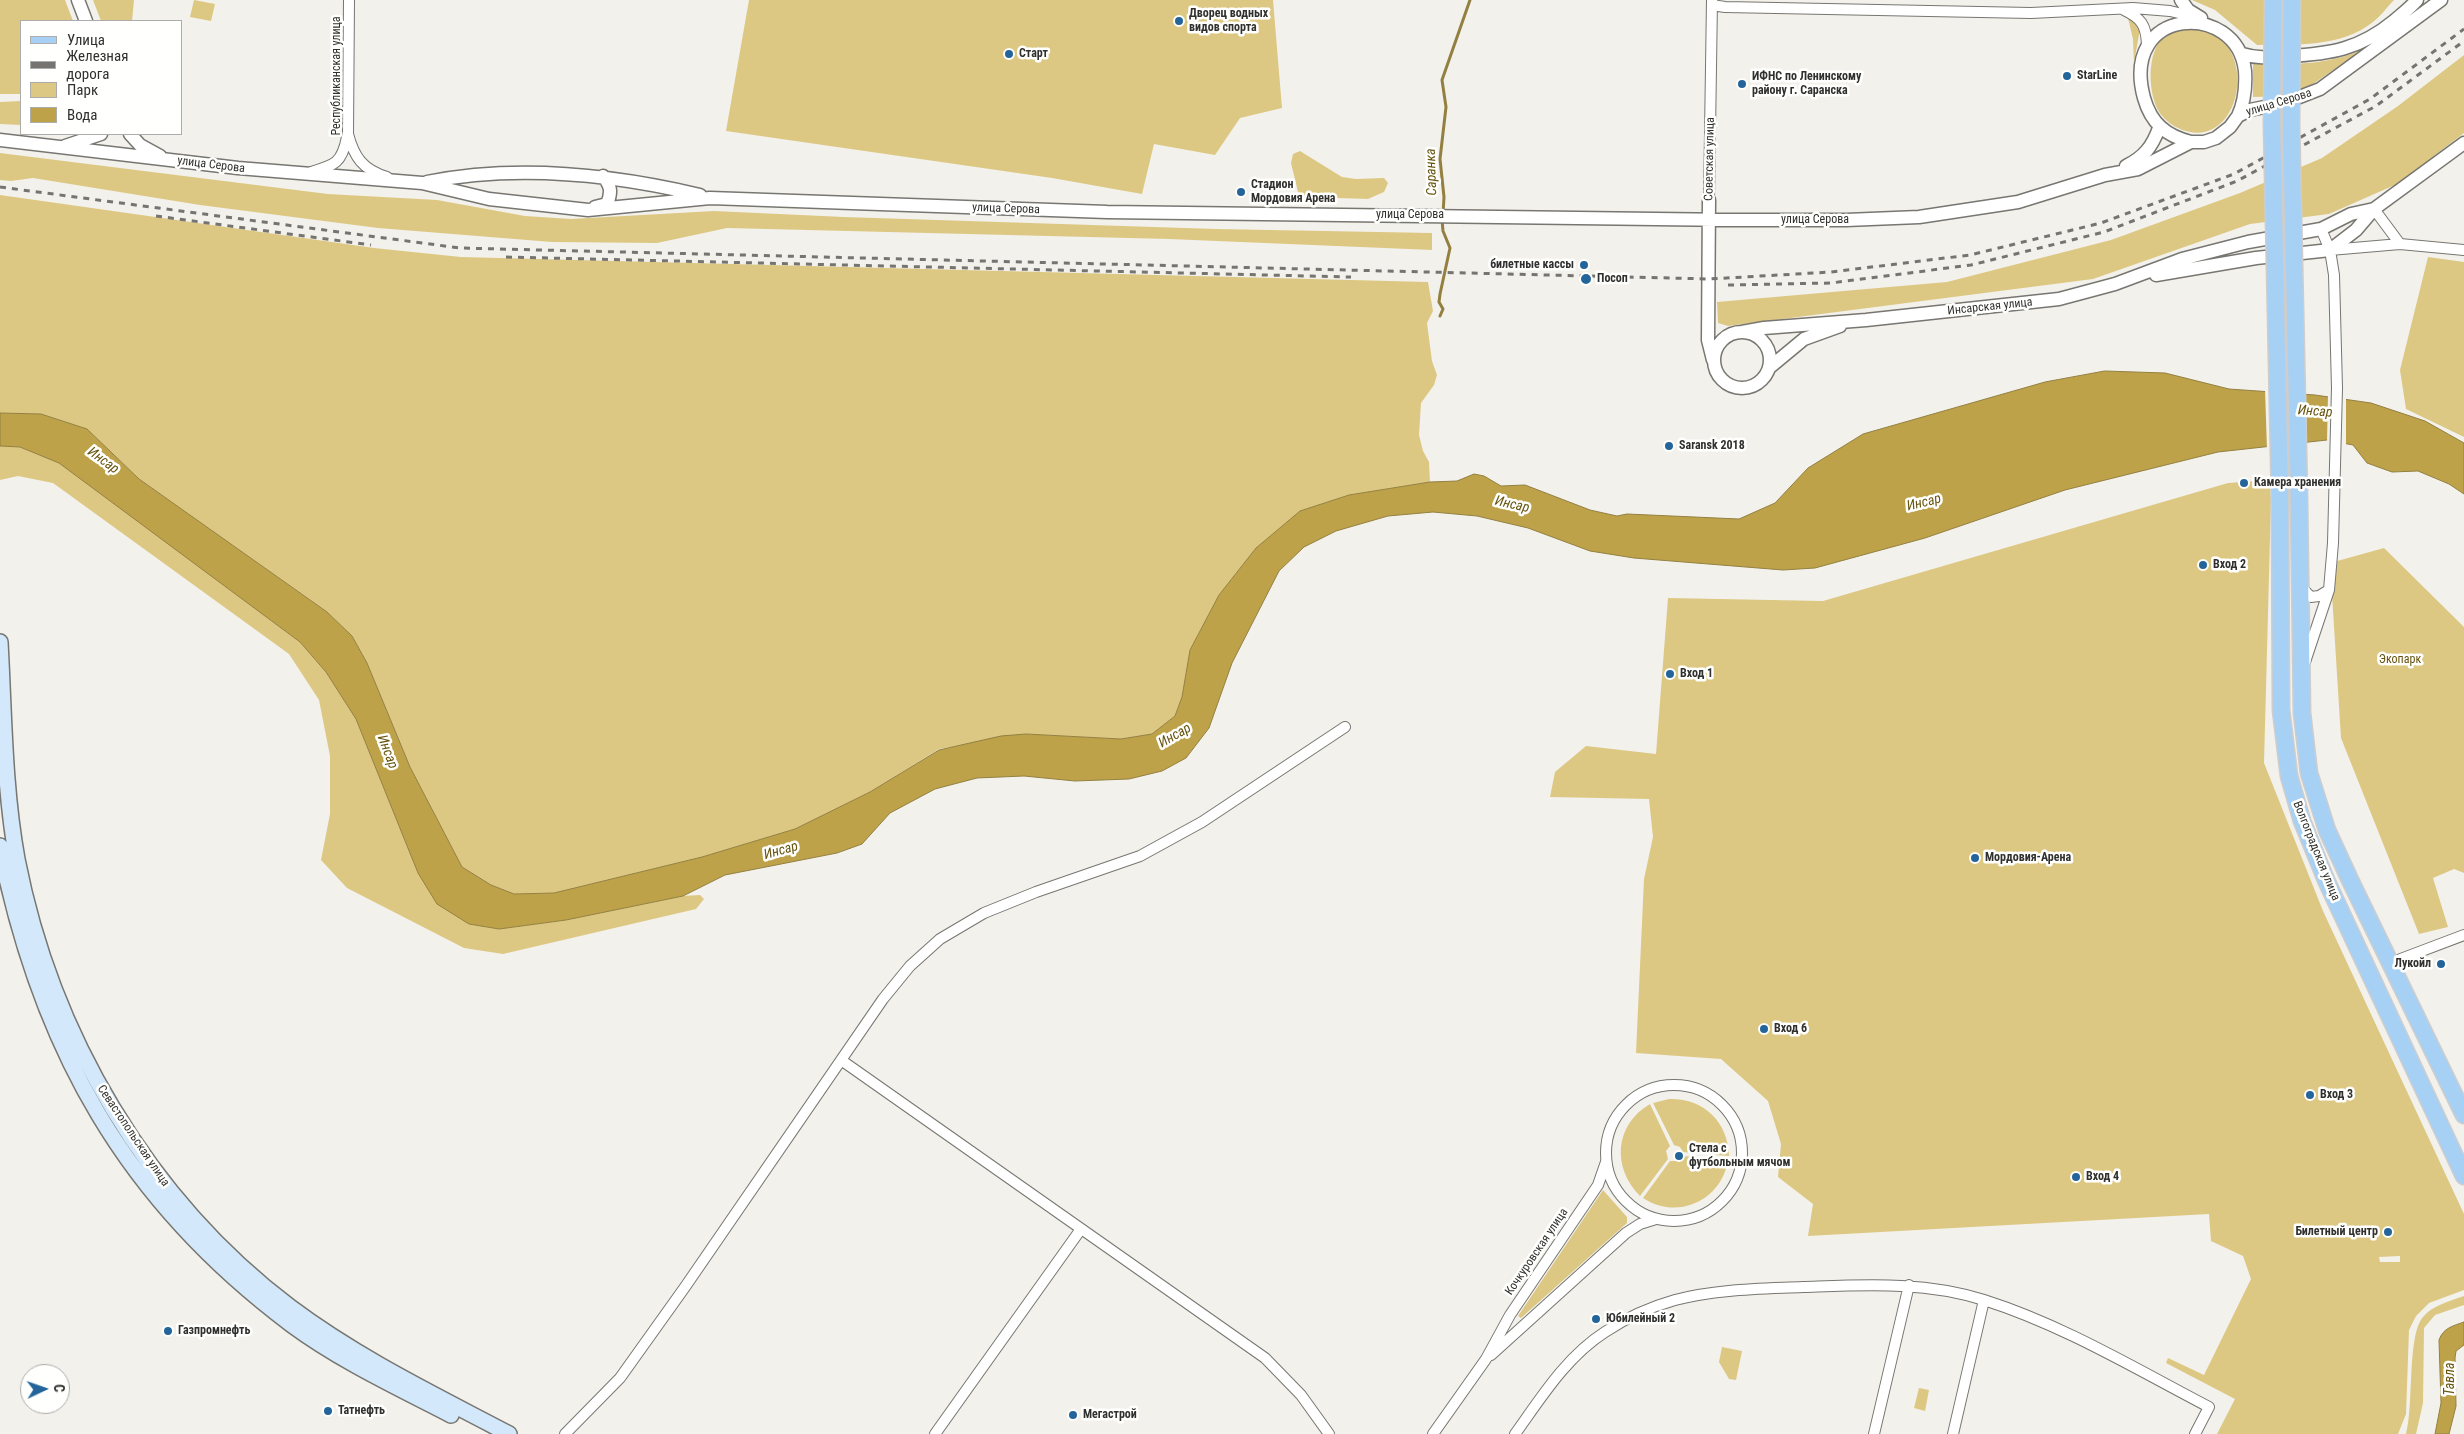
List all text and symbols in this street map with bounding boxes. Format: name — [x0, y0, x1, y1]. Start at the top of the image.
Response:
place label: Дворец водных видов спорта — [1189, 7, 1268, 35]
marker: Дворец водных видов спорта — [1173, 15, 1185, 27]
street label: Республиканская улица — [330, 16, 344, 136]
legend — [20, 20, 182, 135]
text: Улица — [67, 31, 105, 49]
text: Железная дорога — [66, 47, 128, 83]
place label: Старт — [1019, 47, 1048, 61]
marker: Старт — [1003, 48, 1015, 60]
place label: StarLine — [2077, 69, 2117, 83]
place label: ИФНС по Ленинскому району г. Саранска — [1752, 70, 1861, 98]
marker: StarLine — [2061, 70, 2073, 82]
marker: ИФНС по Ленинскому району г. Саранска — [1736, 78, 1748, 90]
text: Парк — [67, 81, 98, 99]
street label: улица Серова — [2244, 86, 2314, 120]
text: Вода — [67, 106, 97, 124]
street label: Советская улица — [1702, 117, 1718, 201]
water label: Саранка — [1423, 148, 1441, 196]
street label: улица Серова — [176, 154, 246, 176]
place label: Стадион Мордовия Арена — [1251, 178, 1336, 206]
marker: Стадион Мордовия Арена — [1235, 186, 1247, 198]
street label: улица Серова — [972, 201, 1040, 217]
street label: улица Серова — [1376, 208, 1444, 222]
street label: улица Серова — [1781, 213, 1849, 227]
place label: билетные кассы — [1490, 258, 1574, 272]
marker: билетные кассы — [1578, 259, 1590, 271]
marker: Посоп — [1579, 272, 1593, 286]
place label: Посоп — [1597, 272, 1628, 286]
street label: Инсарская улица — [1947, 295, 2033, 319]
water label: Инсар — [2297, 402, 2333, 422]
place label: Saransk 2018 — [1679, 439, 1745, 453]
marker: Saransk 2018 — [1663, 440, 1675, 452]
water label: Инсар — [84, 444, 122, 478]
place label: Камера хранения — [2254, 476, 2341, 490]
marker: Камера хранения — [2238, 477, 2250, 489]
water label: Инсар — [1905, 491, 1943, 515]
water label: Инсар — [1493, 493, 1531, 517]
place label: Вход 2 — [2213, 558, 2246, 572]
marker: Вход 2 — [2197, 559, 2209, 571]
park label: Экопарк — [2379, 653, 2421, 667]
place label: Вход 1 — [1680, 667, 1713, 681]
marker: Вход 1 — [1664, 668, 1676, 680]
water label: Инсар — [1156, 720, 1194, 752]
water label: Инсар — [373, 733, 401, 771]
street label: Волгоградская улица — [2289, 799, 2343, 903]
water label: Инсар — [762, 838, 800, 864]
place label: Мордовия-Арена — [1985, 851, 2071, 865]
marker: Мордовия-Арена — [1969, 852, 1981, 864]
place label: Лукойл — [2395, 957, 2431, 971]
marker: Лукойл — [2435, 958, 2447, 970]
place label: Вход 6 — [1774, 1022, 1807, 1036]
marker: Вход 6 — [1758, 1023, 1770, 1035]
street label: Севастопольская улица — [94, 1083, 172, 1189]
place label: Вход 3 — [2320, 1088, 2353, 1102]
marker: Вход 3 — [2304, 1089, 2316, 1101]
place label: Стела с футбольным мячом — [1689, 1142, 1790, 1170]
marker: Стела с футбольным мячом — [1673, 1150, 1685, 1162]
place label: Вход 4 — [2086, 1170, 2119, 1184]
marker: Вход 4 — [2070, 1171, 2082, 1183]
street label: Кочкуровская улица — [1503, 1206, 1571, 1298]
place label: Билетный центр — [2295, 1225, 2378, 1239]
marker: Билетный центр — [2382, 1226, 2394, 1238]
place label: Юбилейный 2 — [1606, 1312, 1675, 1326]
marker: Юбилейный 2 — [1590, 1313, 1602, 1325]
place label: Газпромнефть — [178, 1324, 250, 1338]
marker: Газпромнефть — [162, 1325, 174, 1337]
water label: Тавла — [2442, 1362, 2458, 1396]
north arrow — [20, 1364, 70, 1414]
text: С — [51, 1384, 67, 1393]
place label: Татнефть — [338, 1404, 385, 1418]
marker: Татнефть — [322, 1405, 334, 1417]
place label: Мегастрой — [1083, 1408, 1137, 1422]
marker: Мегастрой — [1067, 1409, 1079, 1421]

